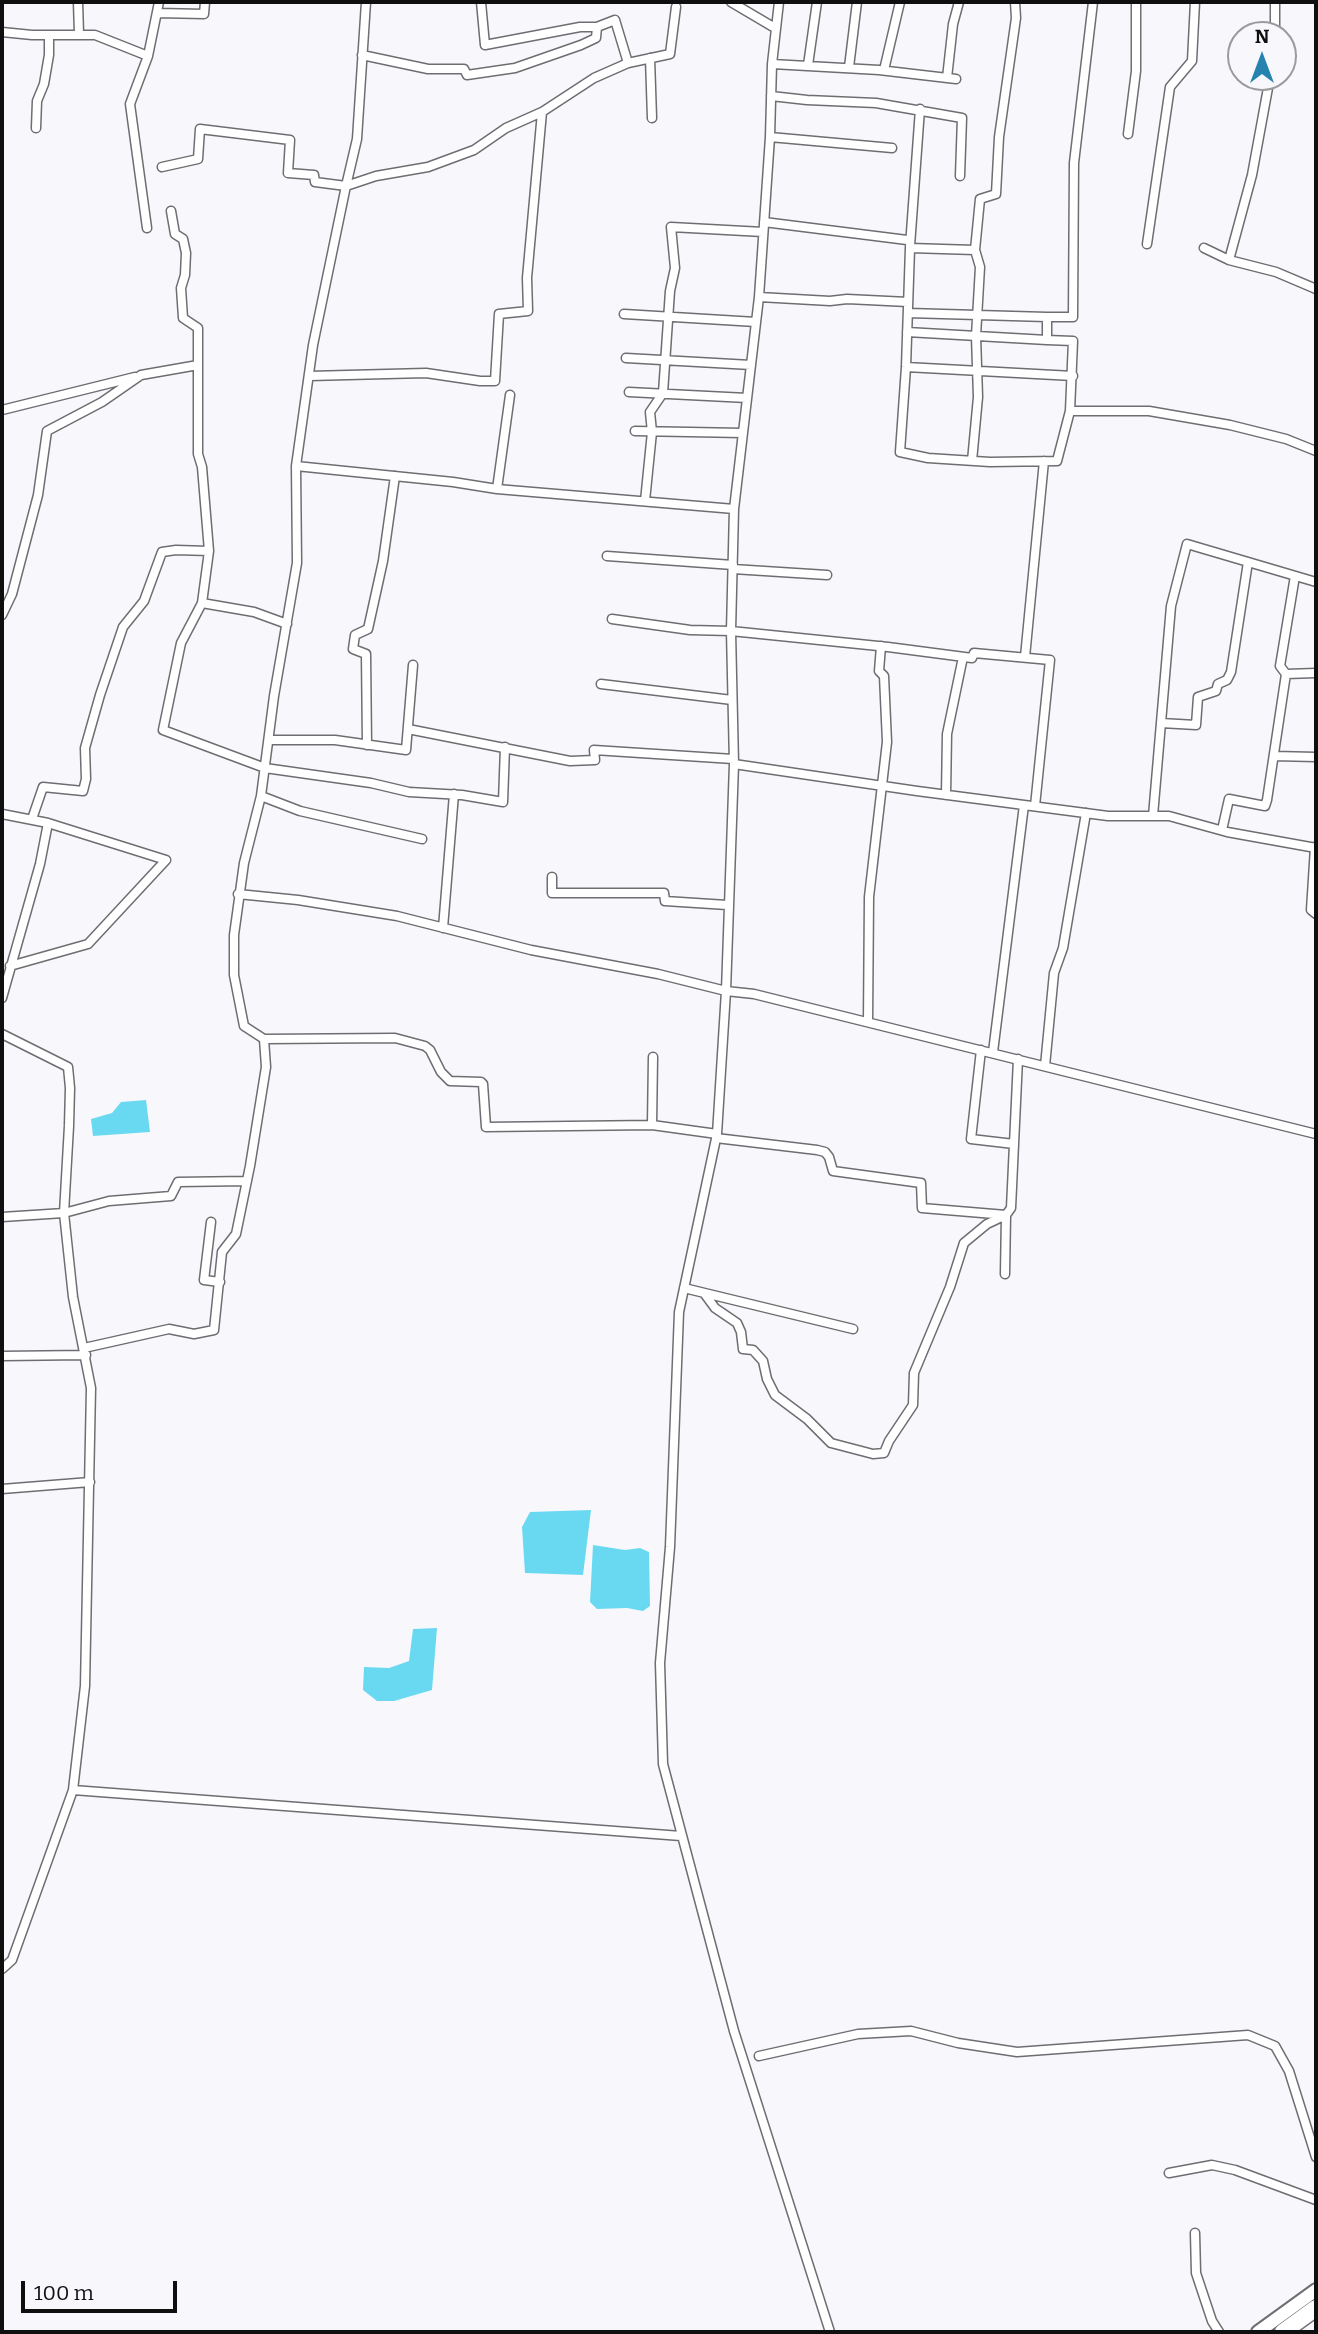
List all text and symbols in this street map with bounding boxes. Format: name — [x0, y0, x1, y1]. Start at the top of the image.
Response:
north arrow — [1227, 21, 1297, 91]
text: N — [1255, 25, 1269, 48]
scale bar — [24, 2268, 180, 2312]
text: 100 m — [34, 2280, 94, 2306]

